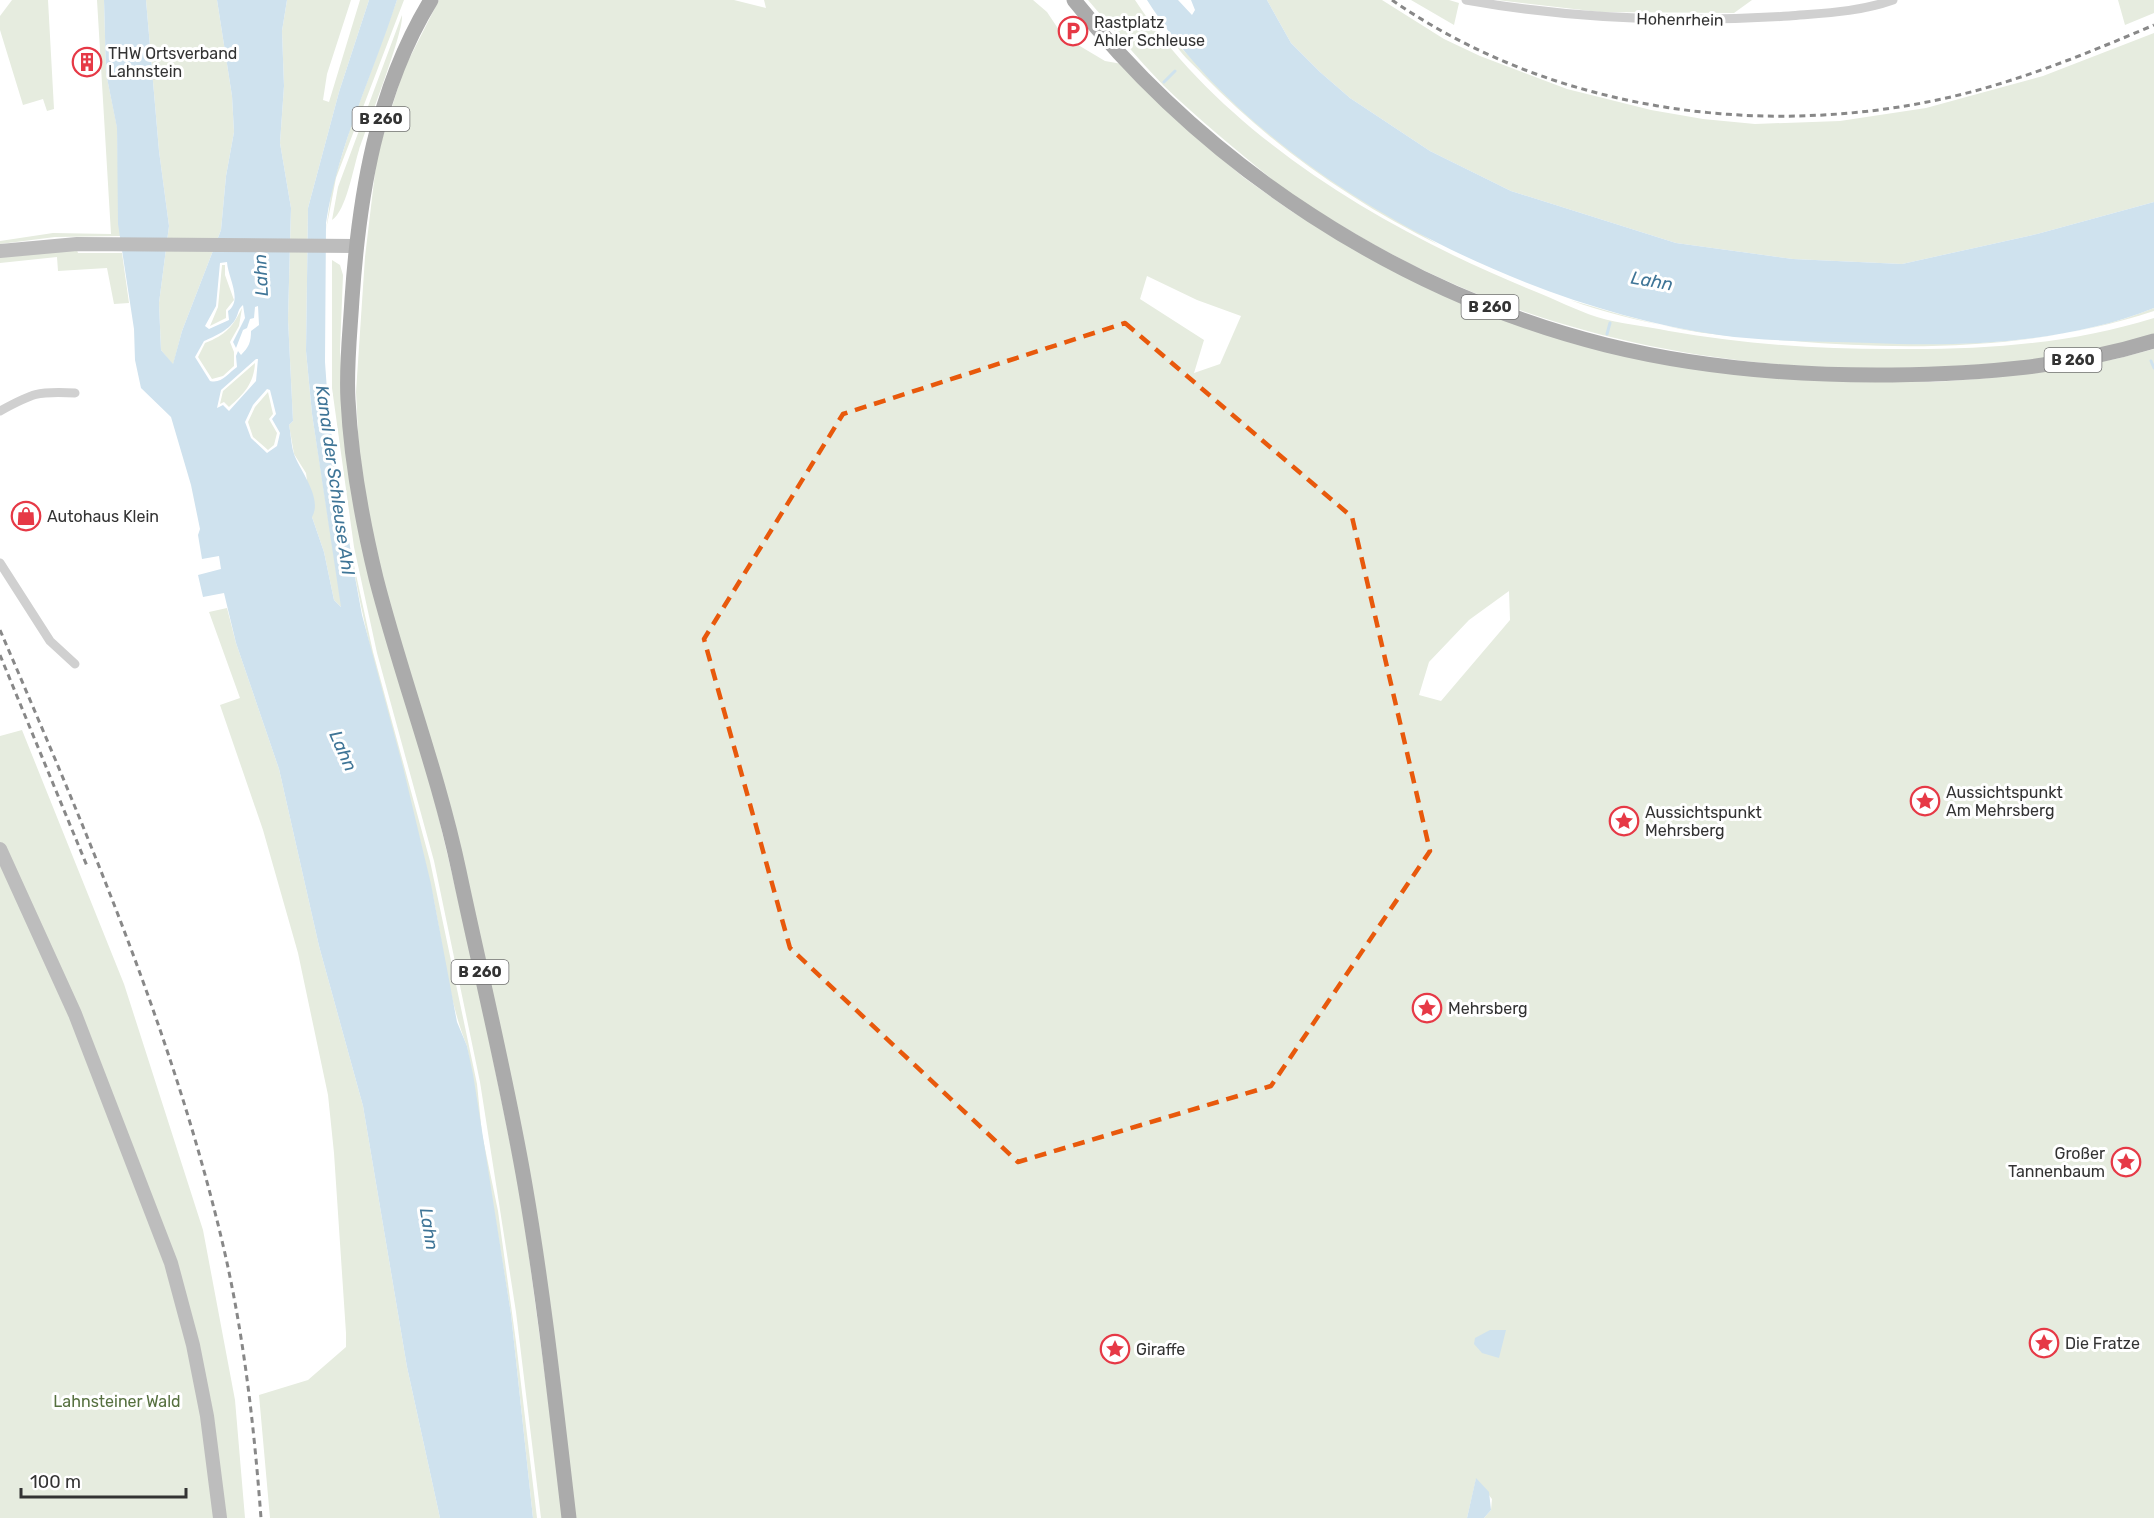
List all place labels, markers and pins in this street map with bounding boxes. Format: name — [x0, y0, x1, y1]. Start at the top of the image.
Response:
place label: Rastplatz Ahler Schleuse — [1094, 13, 1205, 50]
parking icon: Rastplatz Ahler Schleuse — [1057, 15, 1089, 47]
place label: THW Ortsverband Lahnstein — [108, 44, 237, 81]
building icon: THW Ortsverband Lahnstein — [71, 46, 103, 78]
shop icon: Autohaus Klein — [10, 500, 42, 532]
place label: Autohaus Klein — [47, 507, 159, 526]
place label: Aussichtspunkt Am Mehrsberg — [1946, 783, 2063, 820]
place icon: Aussichtspunkt Am Mehrsberg — [1909, 785, 1941, 817]
place label: Aussichtspunkt Mehrsberg — [1645, 803, 1762, 840]
place icon: Aussichtspunkt Mehrsberg — [1608, 805, 1640, 837]
place icon: Mehrsberg — [1411, 992, 1443, 1024]
place label: Mehrsberg — [1448, 999, 1528, 1018]
place label: Großer Tannenbaum — [2008, 1144, 2105, 1181]
place icon: Großer Tannenbaum — [2110, 1146, 2142, 1178]
place icon: Die Fratze — [2028, 1327, 2060, 1359]
place icon: Giraffe — [1099, 1333, 1131, 1365]
place label: Die Fratze — [2065, 1334, 2140, 1353]
place label: Giraffe — [1136, 1340, 1185, 1359]

